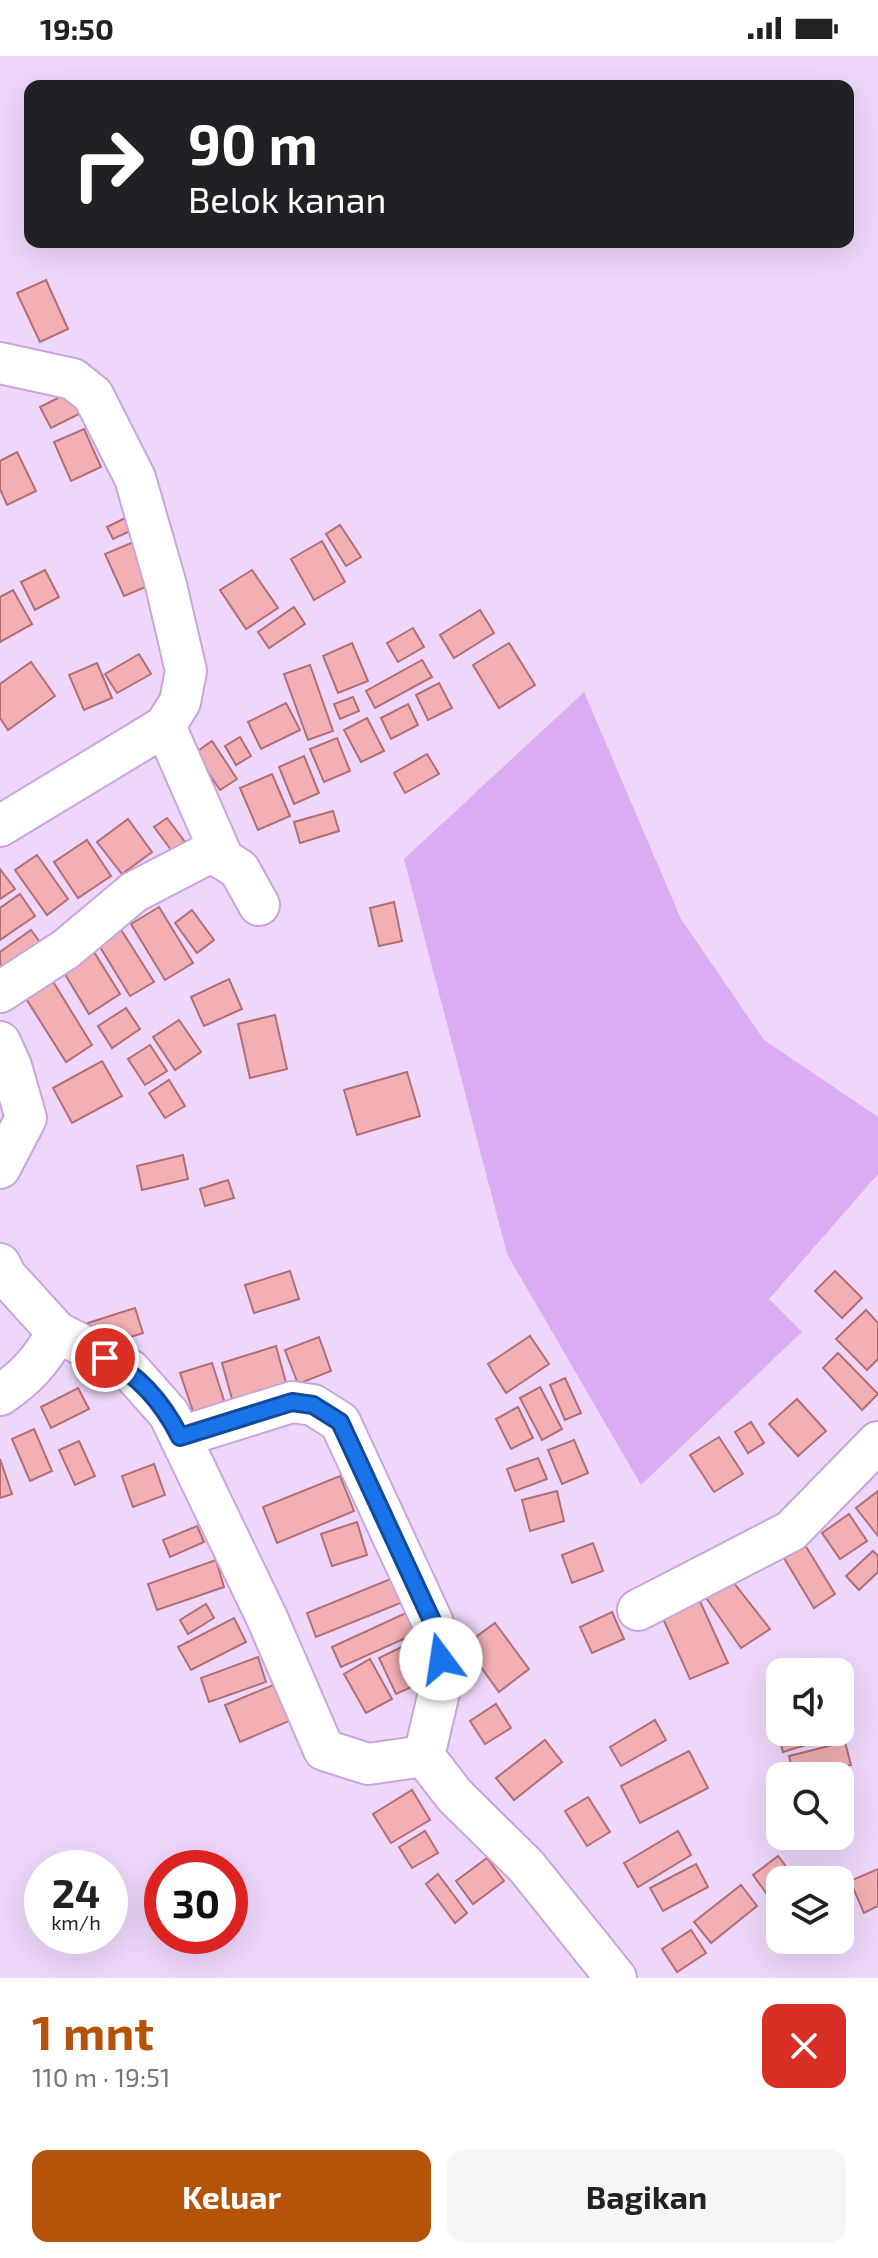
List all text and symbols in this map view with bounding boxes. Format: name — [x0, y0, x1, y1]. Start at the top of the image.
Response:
text: 19:50 — [40, 10, 114, 46]
text: 90 m — [188, 109, 318, 176]
icon: right — [56, 112, 160, 216]
text: Belok kanan — [188, 177, 386, 220]
pin — [71, 1324, 139, 1392]
icon: arrive — [83, 1336, 127, 1380]
position arrow — [399, 1617, 483, 1701]
map controls — [766, 1658, 854, 1954]
button: sound — [766, 1658, 854, 1746]
button: search — [766, 1762, 854, 1850]
speed limit sign: 30 — [144, 1850, 248, 1954]
button: layers — [766, 1866, 854, 1954]
text: 24 — [52, 1868, 100, 1916]
text: km/h — [51, 1910, 101, 1934]
text: 1 mnt — [32, 2002, 154, 2060]
button: close — [762, 2004, 846, 2088]
text: 110 m · 19:51 — [32, 2061, 170, 2092]
button: Keluar — [32, 2150, 431, 2242]
button: Bagikan — [447, 2150, 846, 2242]

